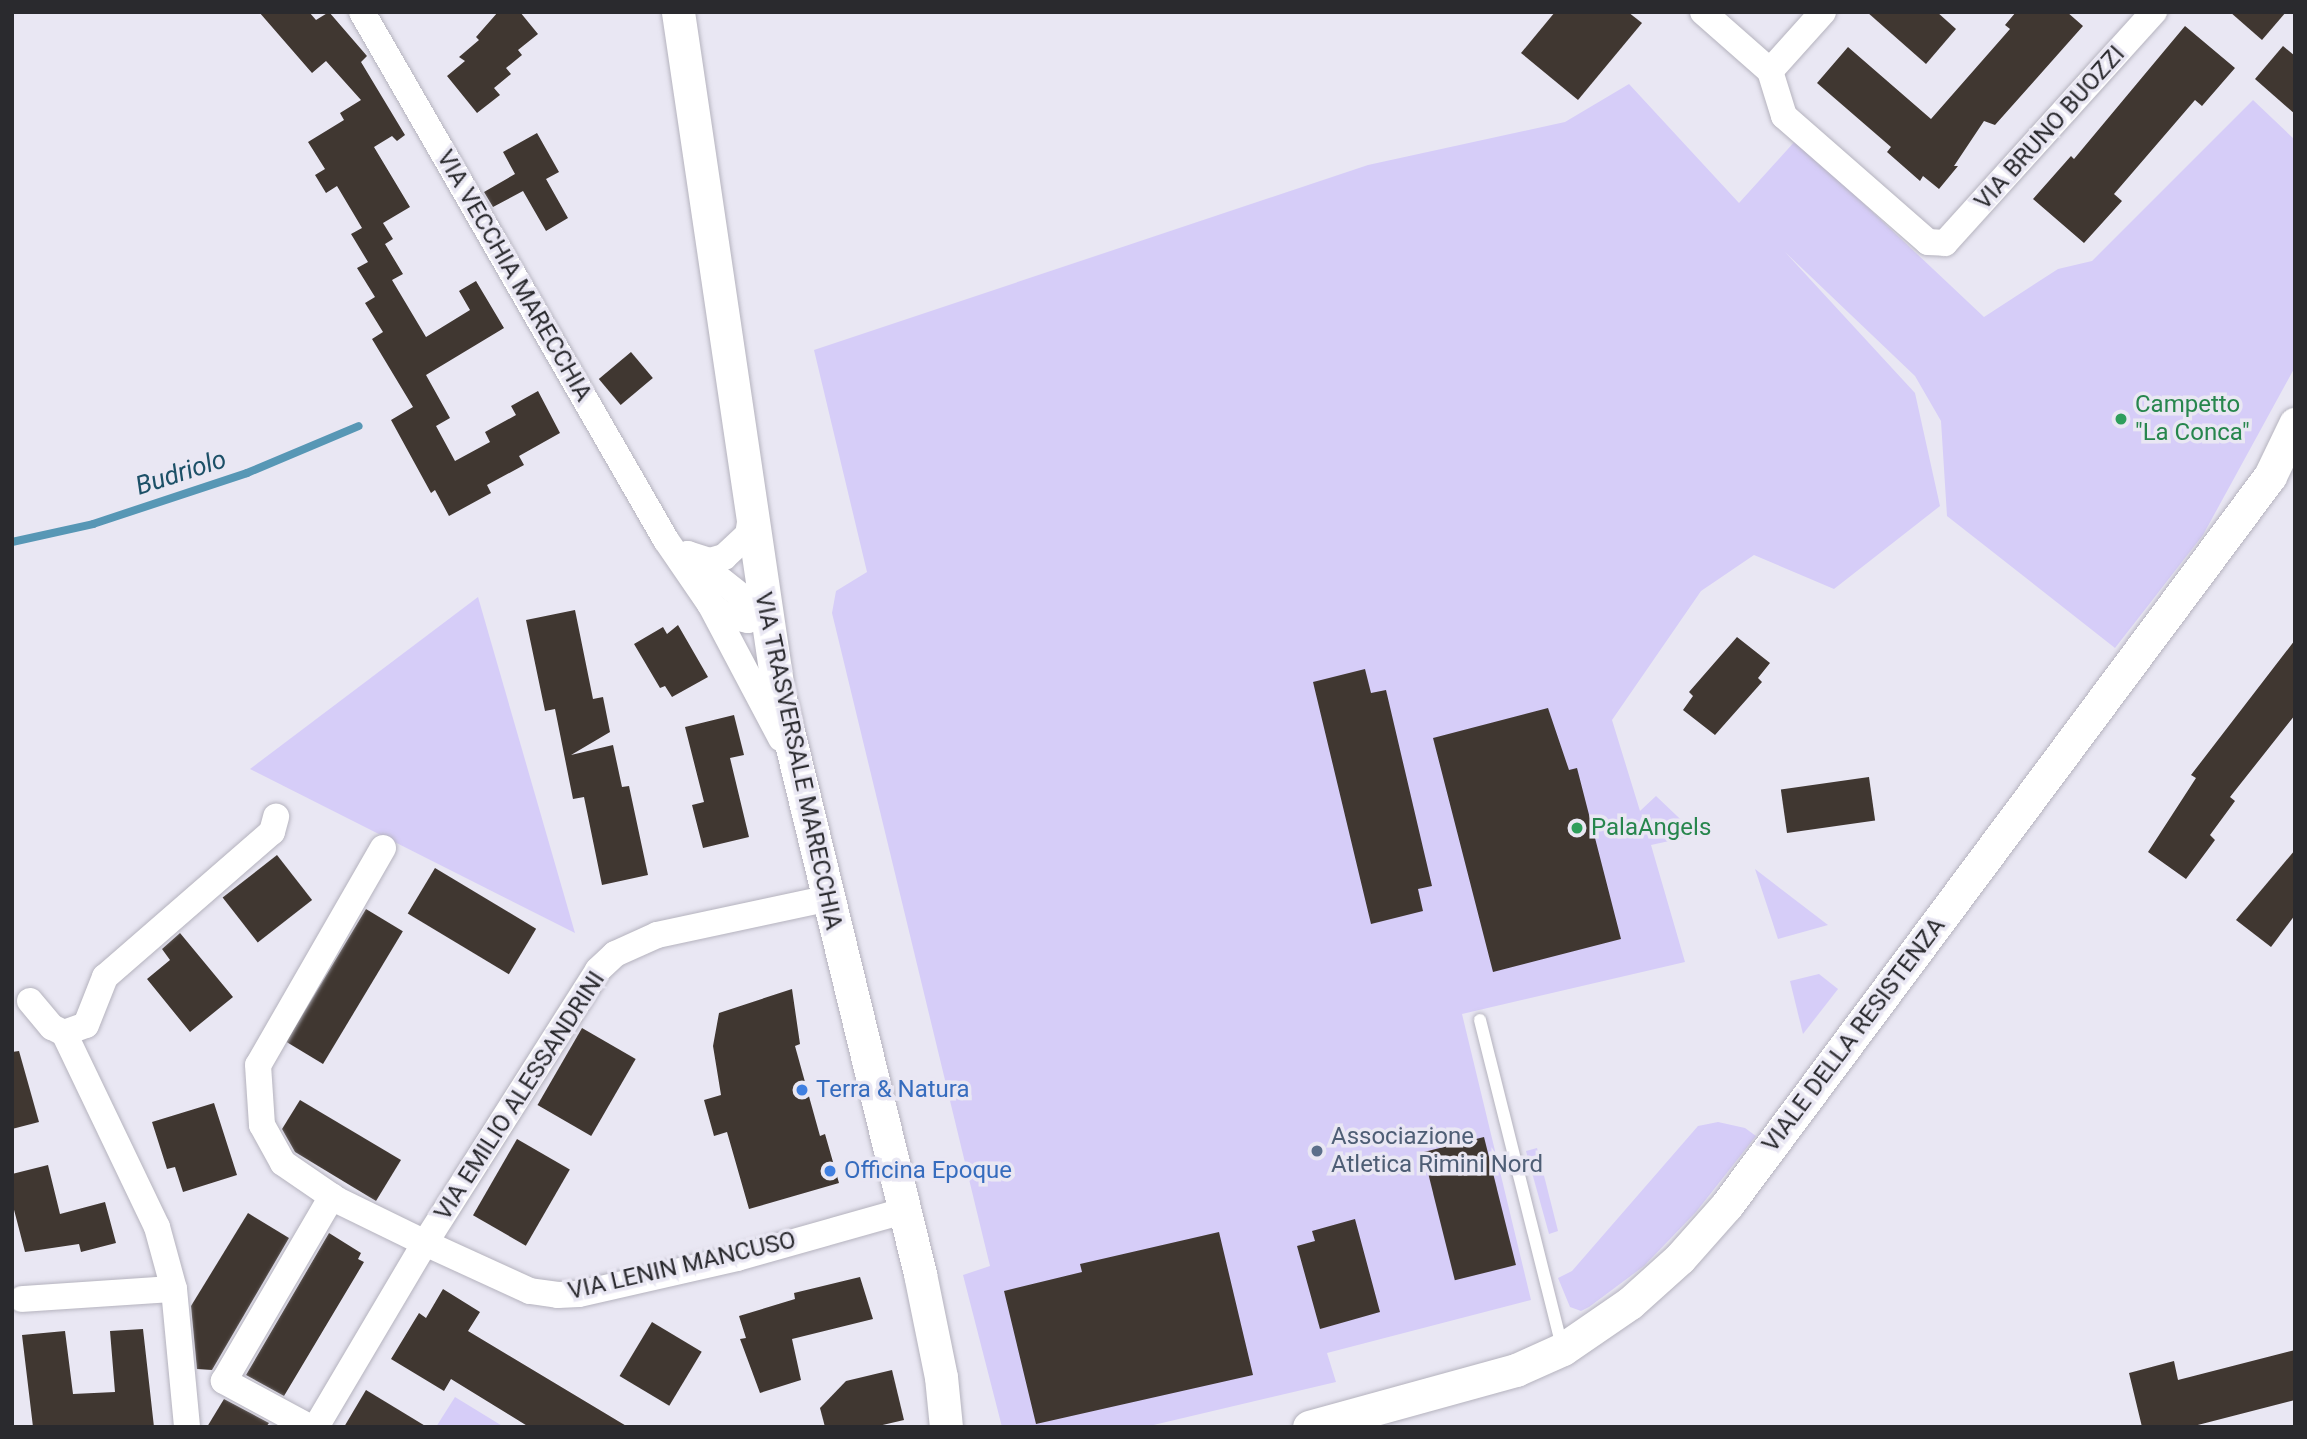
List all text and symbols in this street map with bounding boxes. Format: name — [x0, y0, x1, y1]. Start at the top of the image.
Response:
street label: VIA BRUNO BUOZZI — [1969, 40, 2131, 216]
street label: VIA VECCHIA MARECCHIA — [430, 145, 598, 407]
place label: Campetto "La Conca" — [2135, 391, 2250, 447]
marker: Campetto "La Conca" — [2113, 411, 2129, 427]
water label: Budriolo — [132, 444, 230, 502]
street label: VIA TRASVERSALE MARECCHIA — [748, 589, 848, 933]
place label: PalaAngels — [1591, 814, 1711, 842]
marker: PalaAngels — [1569, 820, 1585, 836]
street label: VIALE DELLA RESISTENZA — [1756, 912, 1952, 1158]
street label: VIA EMILIO ALESSANDRINI — [429, 966, 611, 1226]
place label: Terra & Natura — [816, 1076, 970, 1104]
marker: Terra & Natura — [794, 1082, 810, 1098]
place label: Associazione Atletica Rimini Nord — [1331, 1123, 1543, 1179]
marker: Associazione Atletica Rimini Nord — [1309, 1143, 1325, 1159]
place label: Officina Epoque — [844, 1157, 1012, 1185]
marker: Officina Epoque — [822, 1163, 838, 1179]
street label: VIA LENIN MANCUSO — [565, 1226, 799, 1306]

